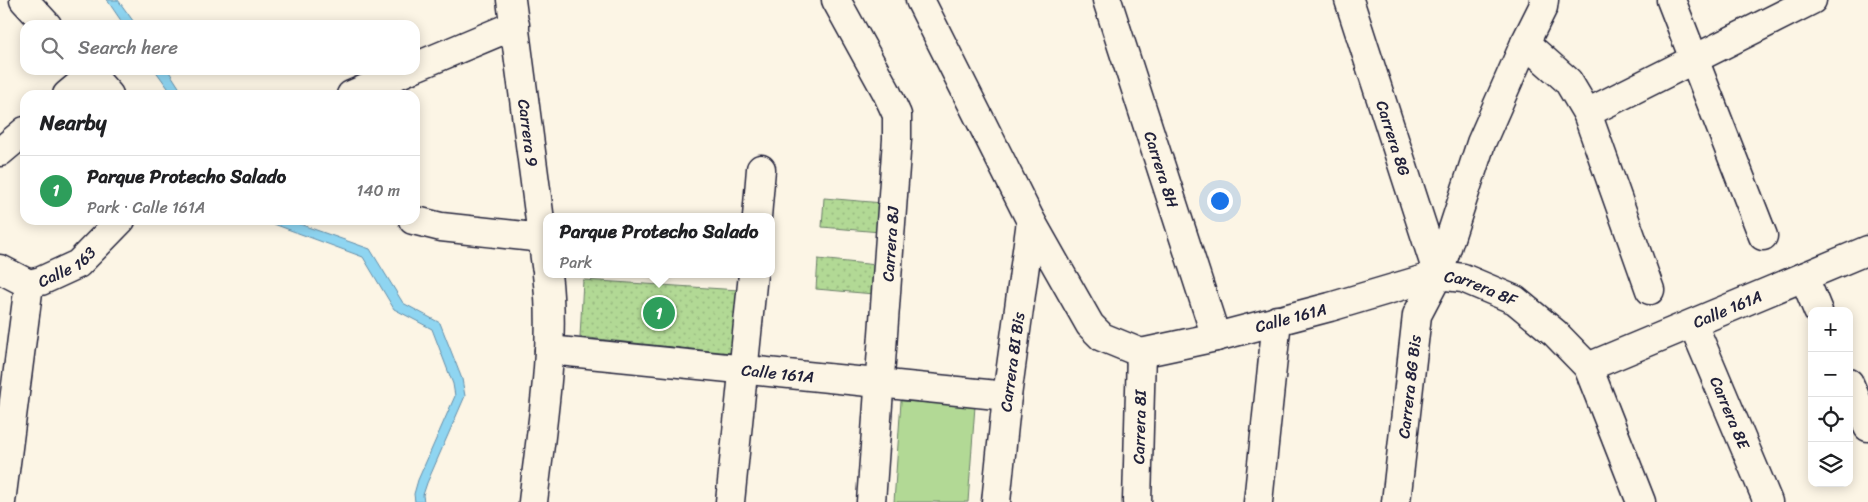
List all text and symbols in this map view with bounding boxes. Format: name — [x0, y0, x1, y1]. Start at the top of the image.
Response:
search box — [20, 20, 420, 75]
text: Search here — [78, 31, 178, 64]
icon: search — [38, 34, 66, 62]
street label: Carrera 9 — [509, 97, 547, 169]
street label: Carrera 8G — [1367, 97, 1419, 180]
text: Nearby — [40, 104, 106, 142]
street label: Carrera 8H — [1135, 127, 1187, 212]
text: Parque Protecho Salado — [87, 160, 286, 193]
text: 1 — [53, 176, 59, 205]
text: 140 m — [357, 176, 400, 205]
your location — [1207, 188, 1233, 214]
text: Park · Calle 161A — [87, 193, 205, 222]
street label: Carrera 8J — [873, 205, 908, 283]
popup — [543, 213, 775, 278]
text: Parque Protecho Salado — [559, 215, 759, 248]
street label: Calle 163 — [33, 239, 104, 296]
text: Park — [559, 248, 592, 277]
street label: Carrera 8F — [1443, 262, 1523, 315]
street label: Calle 161A — [1688, 282, 1767, 337]
pin: 1 — [643, 294, 675, 332]
street label: Calle 161A — [1252, 295, 1330, 341]
map controls — [1808, 307, 1853, 487]
button: + — [1808, 307, 1853, 352]
street label: Carrera 8I Bis — [991, 310, 1033, 413]
street label: Carrera 8G Bis — [1389, 333, 1430, 440]
button: − — [1808, 352, 1853, 397]
street label: Calle 161A — [740, 355, 816, 392]
street label: Carrera 8E — [1702, 372, 1759, 455]
street label: Carrera 8I — [1124, 388, 1155, 465]
button: locate — [1808, 397, 1853, 442]
button: layers — [1808, 442, 1853, 487]

